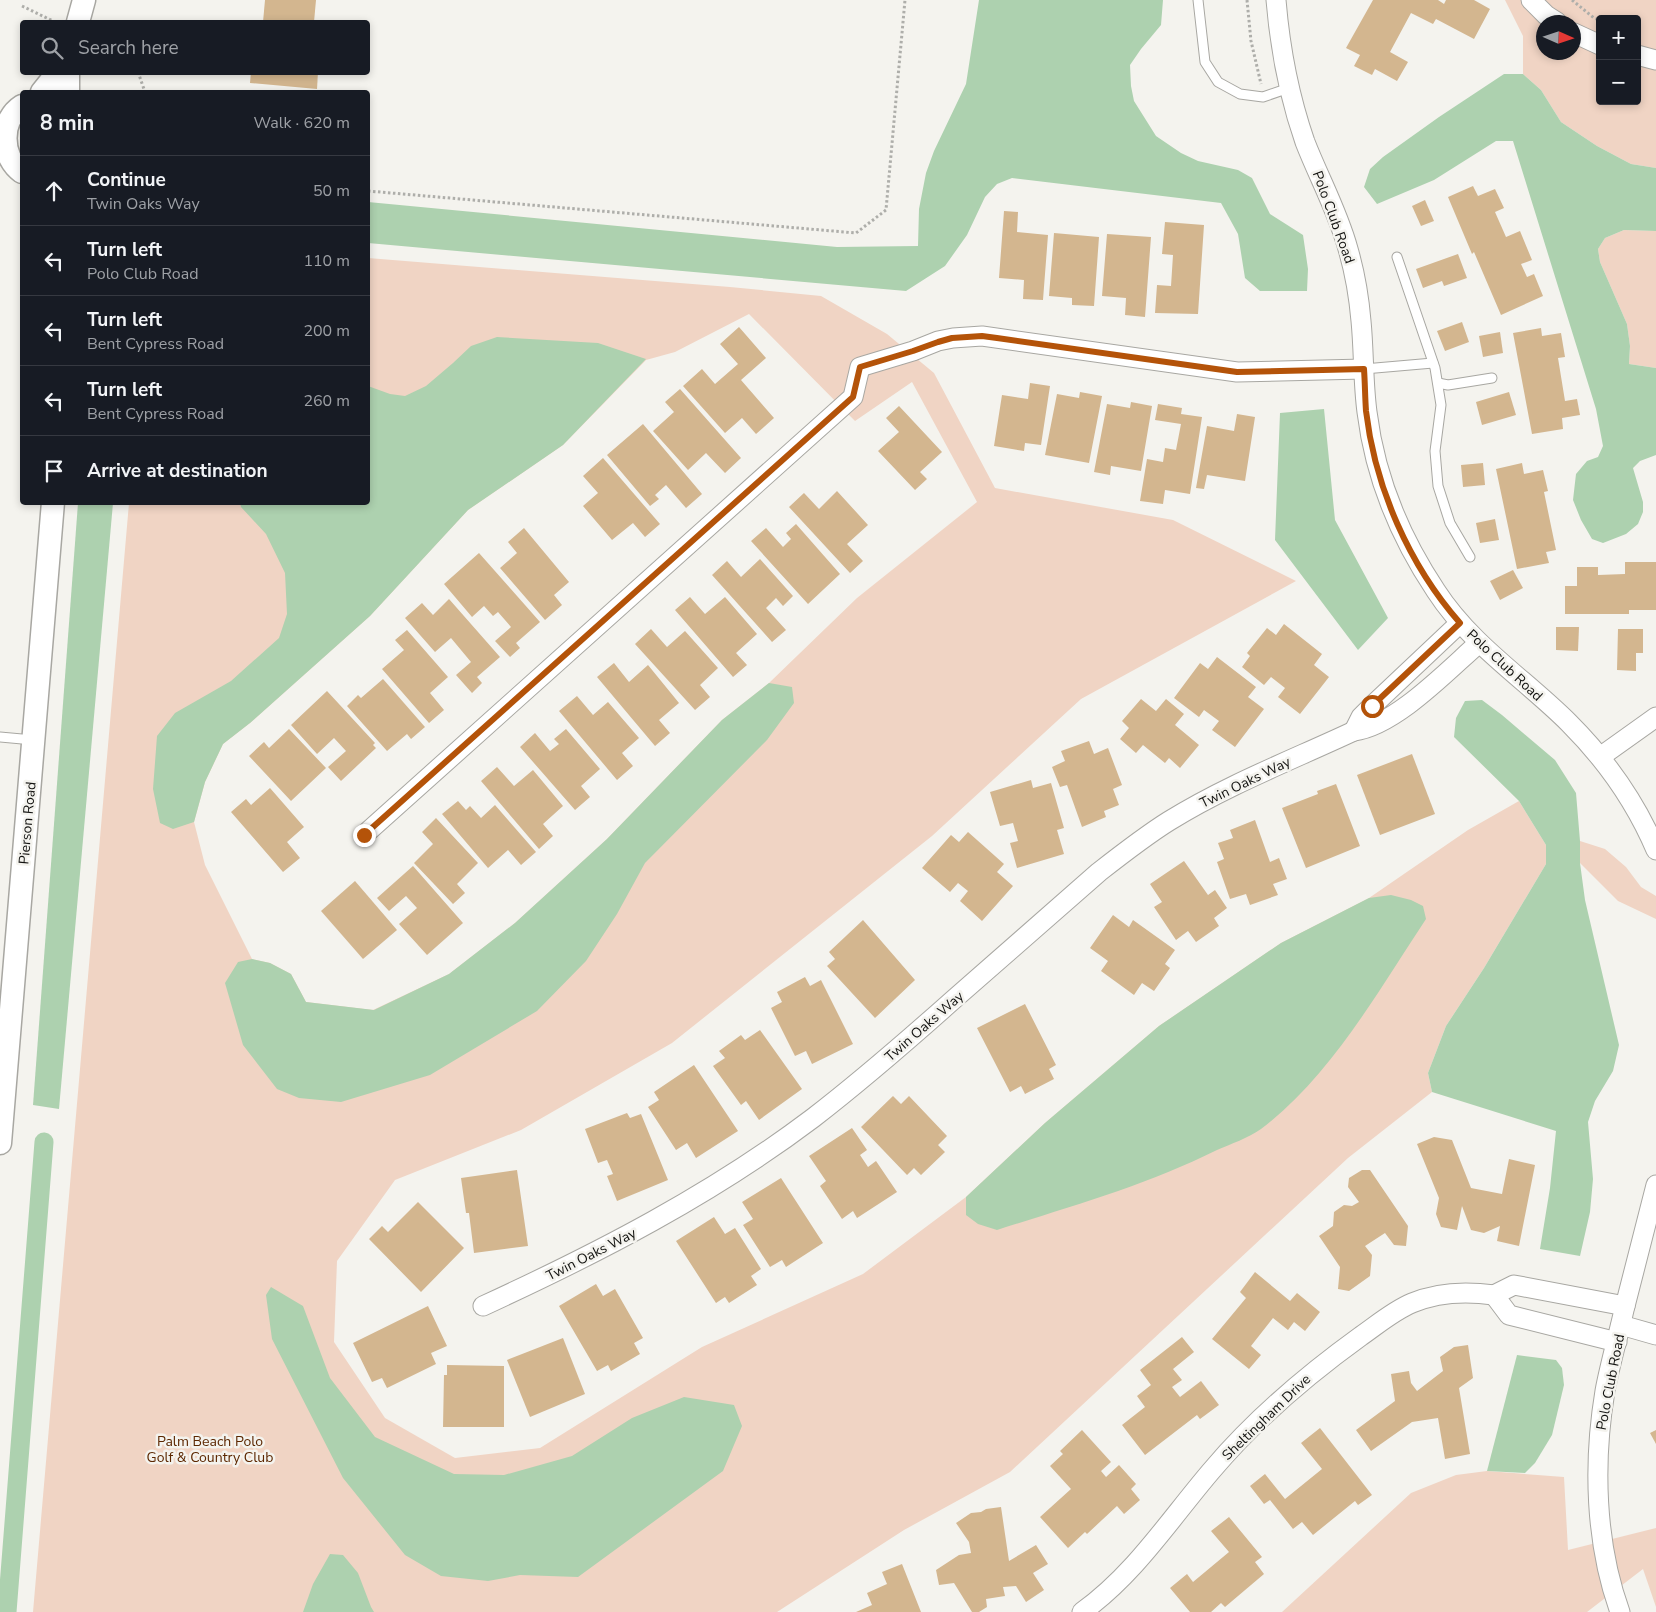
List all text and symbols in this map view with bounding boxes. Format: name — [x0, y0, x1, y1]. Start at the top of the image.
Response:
north arrow — [1536, 15, 1581, 60]
map controls — [1596, 15, 1641, 105]
button: + — [1596, 15, 1641, 60]
search box — [20, 20, 370, 75]
icon: search — [38, 34, 66, 62]
text: Search here — [78, 35, 179, 61]
button: − — [1596, 60, 1641, 105]
text: 8 min — [40, 109, 94, 137]
text: Walk · 620 m — [254, 112, 350, 134]
text: Continue — [87, 167, 166, 193]
street label: Polo Club Road — [1308, 168, 1359, 266]
icon: ahead — [40, 177, 68, 205]
text: 50 m — [313, 180, 350, 202]
text: Twin Oaks Way — [87, 193, 200, 215]
text: Turn left — [87, 237, 162, 263]
icon: left — [40, 247, 68, 275]
text: 110 m — [303, 250, 350, 272]
text: Polo Club Road — [87, 263, 198, 285]
text: Turn left — [87, 307, 162, 333]
icon: left — [40, 317, 68, 345]
text: 200 m — [303, 320, 350, 342]
text: Bent Cypress Road — [87, 333, 224, 355]
text: Turn left — [87, 377, 162, 403]
icon: left — [40, 387, 68, 415]
text: 260 m — [303, 390, 350, 412]
text: Bent Cypress Road — [87, 403, 224, 425]
icon: arrive — [40, 457, 68, 485]
text: Arrive at destination — [87, 458, 268, 484]
street label: Polo Club Road — [1463, 625, 1547, 706]
route start — [1361, 695, 1384, 718]
street label: Twin Oaks Way — [1197, 752, 1294, 813]
street label: Pierson Road — [14, 781, 41, 865]
route end — [353, 824, 376, 847]
street label: Twin Oaks Way — [881, 986, 968, 1066]
street label: Twin Oaks Way — [543, 1223, 640, 1285]
street label: Polo Club Road — [1592, 1332, 1629, 1432]
street label: Sheltingham Drive — [1218, 1370, 1315, 1465]
park label: Palm Beach Polo Golf & Country Club — [147, 1432, 273, 1467]

